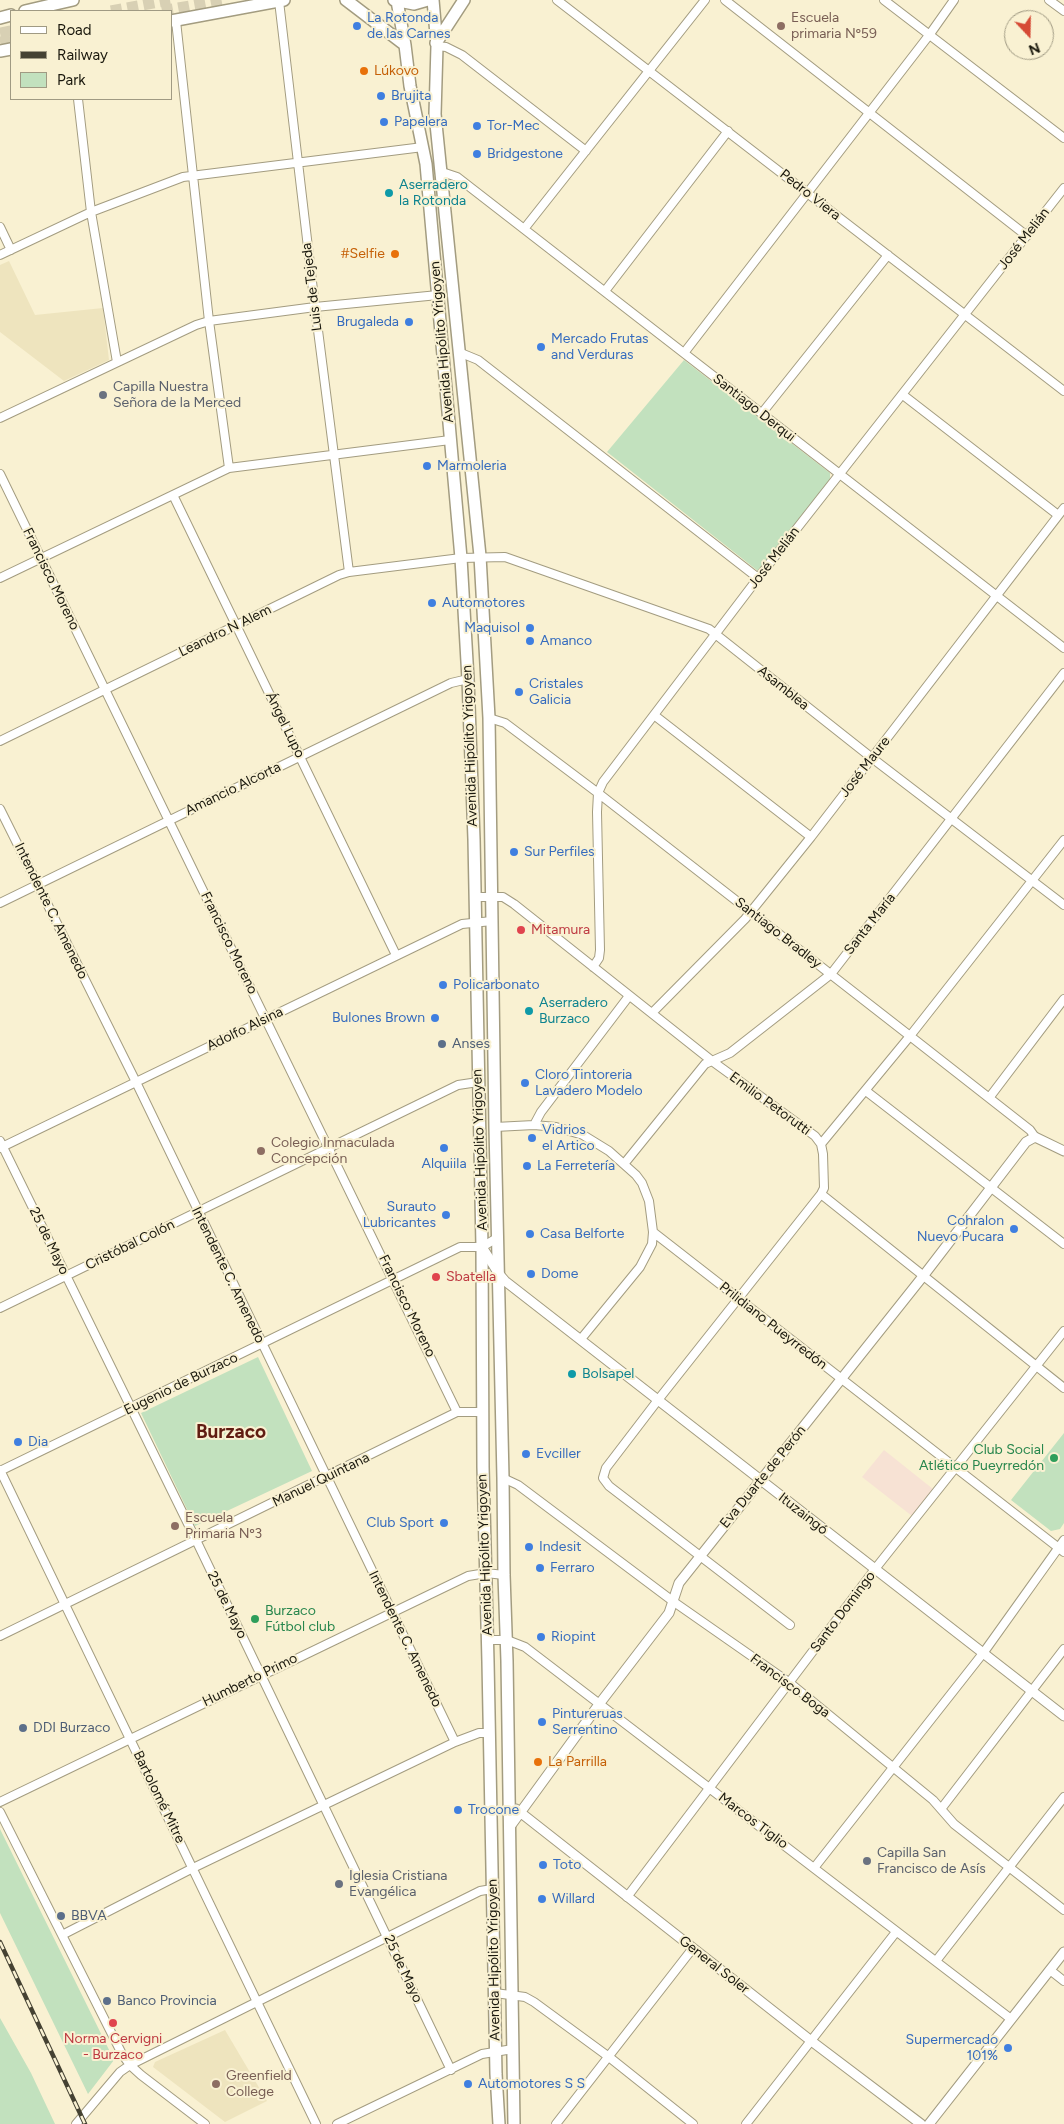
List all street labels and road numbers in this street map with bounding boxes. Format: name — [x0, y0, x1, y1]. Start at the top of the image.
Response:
street label: Pedro Viera — [776, 166, 844, 224]
street label: José Melián — [995, 205, 1053, 273]
street label: Luis de Tejeda — [298, 242, 326, 332]
street label: Avenida Hipólito Yrigoyen — [427, 261, 457, 423]
street label: Santiago Derqui — [709, 371, 799, 445]
street label: José Melián — [745, 524, 803, 592]
street label: Francisco Moreno — [19, 525, 83, 633]
street label: Leandro N Alem — [176, 601, 274, 661]
street label: Asamblea — [754, 662, 812, 714]
street label: Avenida Hipólito Yrigoyen — [459, 665, 481, 827]
street label: Ángel Lupo — [262, 689, 308, 761]
street label: José Maure — [836, 733, 894, 801]
street label: Amancio Alcorta — [183, 759, 283, 819]
street label: Intendente C. Amenedo — [11, 840, 91, 982]
street label: Francisco Moreno — [197, 889, 261, 997]
street label: Santa María — [841, 890, 899, 958]
street label: Santiago Bradley — [731, 894, 825, 972]
street label: Adolfo Alsina — [204, 1003, 286, 1055]
street label: Avenida Hipólito Yrigoyen — [469, 1069, 491, 1231]
street label: Emilio Petorutti — [726, 1069, 814, 1139]
street label: Intendente C. Amenedo — [188, 1204, 268, 1346]
street label: 25 de Mayo — [25, 1205, 73, 1277]
street label: Cristóbal Colón — [83, 1216, 177, 1274]
street label: Francisco Moreno — [375, 1252, 439, 1360]
street label: Prilidiano Pueyrredón — [716, 1279, 830, 1373]
street label: Eugenio de Burzaco — [121, 1349, 241, 1419]
street label: Eva Duarte de Perón — [716, 1422, 810, 1532]
street label: Manuel Quintana — [270, 1449, 372, 1511]
street label: Avenida Hipólito Yrigoyen — [474, 1474, 496, 1636]
street label: Ituzaingó — [775, 1489, 831, 1539]
street label: Intendente C. Amenedo — [365, 1568, 445, 1710]
street label: Santo Domingo — [807, 1568, 879, 1656]
street label: 25 de Mayo — [203, 1569, 251, 1641]
street label: Humberto Primo — [200, 1650, 300, 1710]
street label: Francisco Boga — [747, 1651, 833, 1721]
street label: Bartolomé Mitre — [129, 1748, 189, 1846]
street label: Marcos Tiglio — [715, 1789, 791, 1853]
street label: Avenida Hipólito Yrigoyen — [484, 1879, 504, 2041]
street label: 25 de Mayo — [380, 1932, 426, 2006]
street label: General Soler — [676, 1932, 752, 1998]

